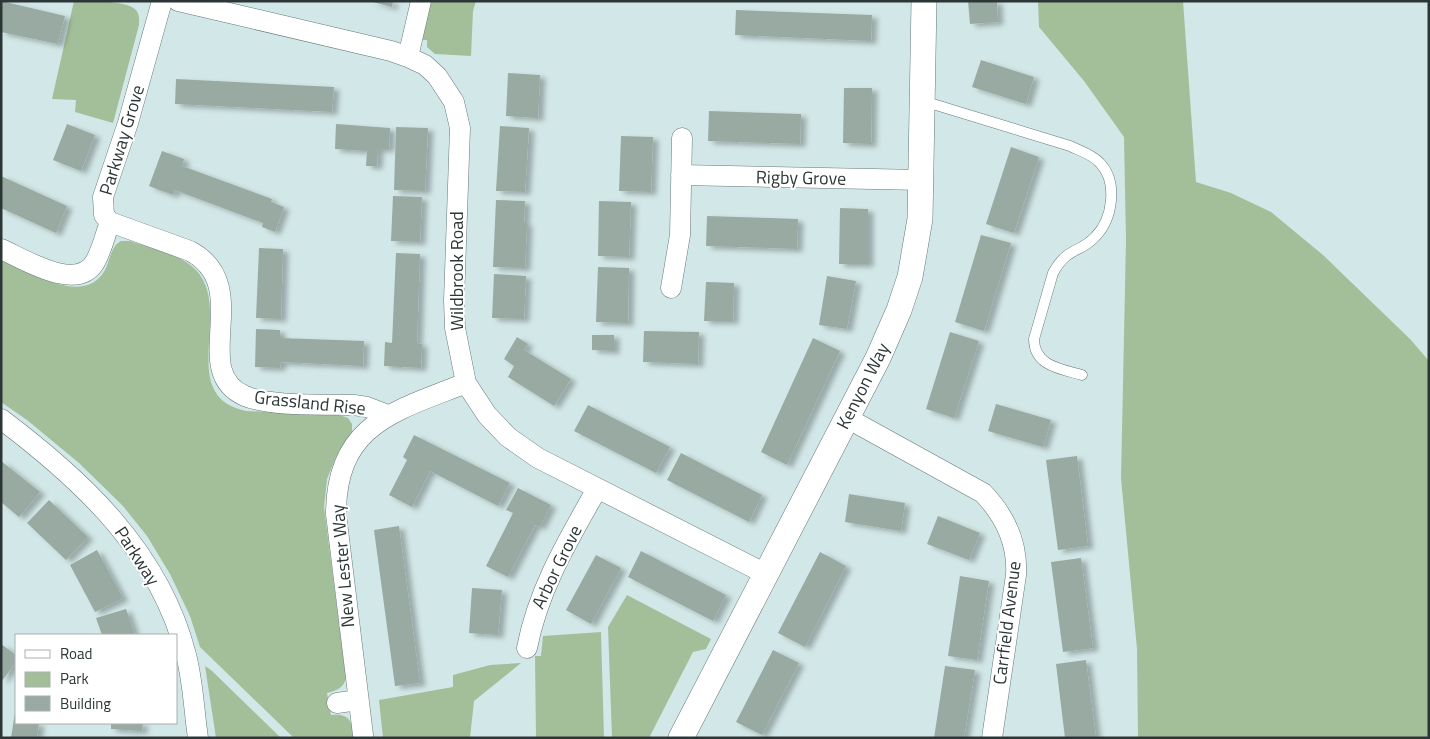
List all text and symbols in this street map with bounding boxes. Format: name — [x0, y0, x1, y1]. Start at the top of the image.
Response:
street label: Parkway Grove — [92, 82, 151, 198]
street label: Rigby Grove — [756, 163, 846, 192]
street label: Wildbrook Road — [443, 211, 470, 331]
street label: Kenyon Way — [829, 338, 896, 434]
street label: Grassland Rise — [253, 383, 367, 422]
street label: New Lester Way — [324, 503, 361, 629]
street label: Arbor Grove — [525, 520, 588, 613]
street label: Parkway — [108, 521, 167, 591]
street label: Carrfield Avenue — [986, 560, 1027, 686]
legend — [15, 634, 178, 724]
text: Road — [60, 642, 92, 665]
text: Park — [60, 667, 89, 690]
text: Building — [60, 692, 111, 715]

